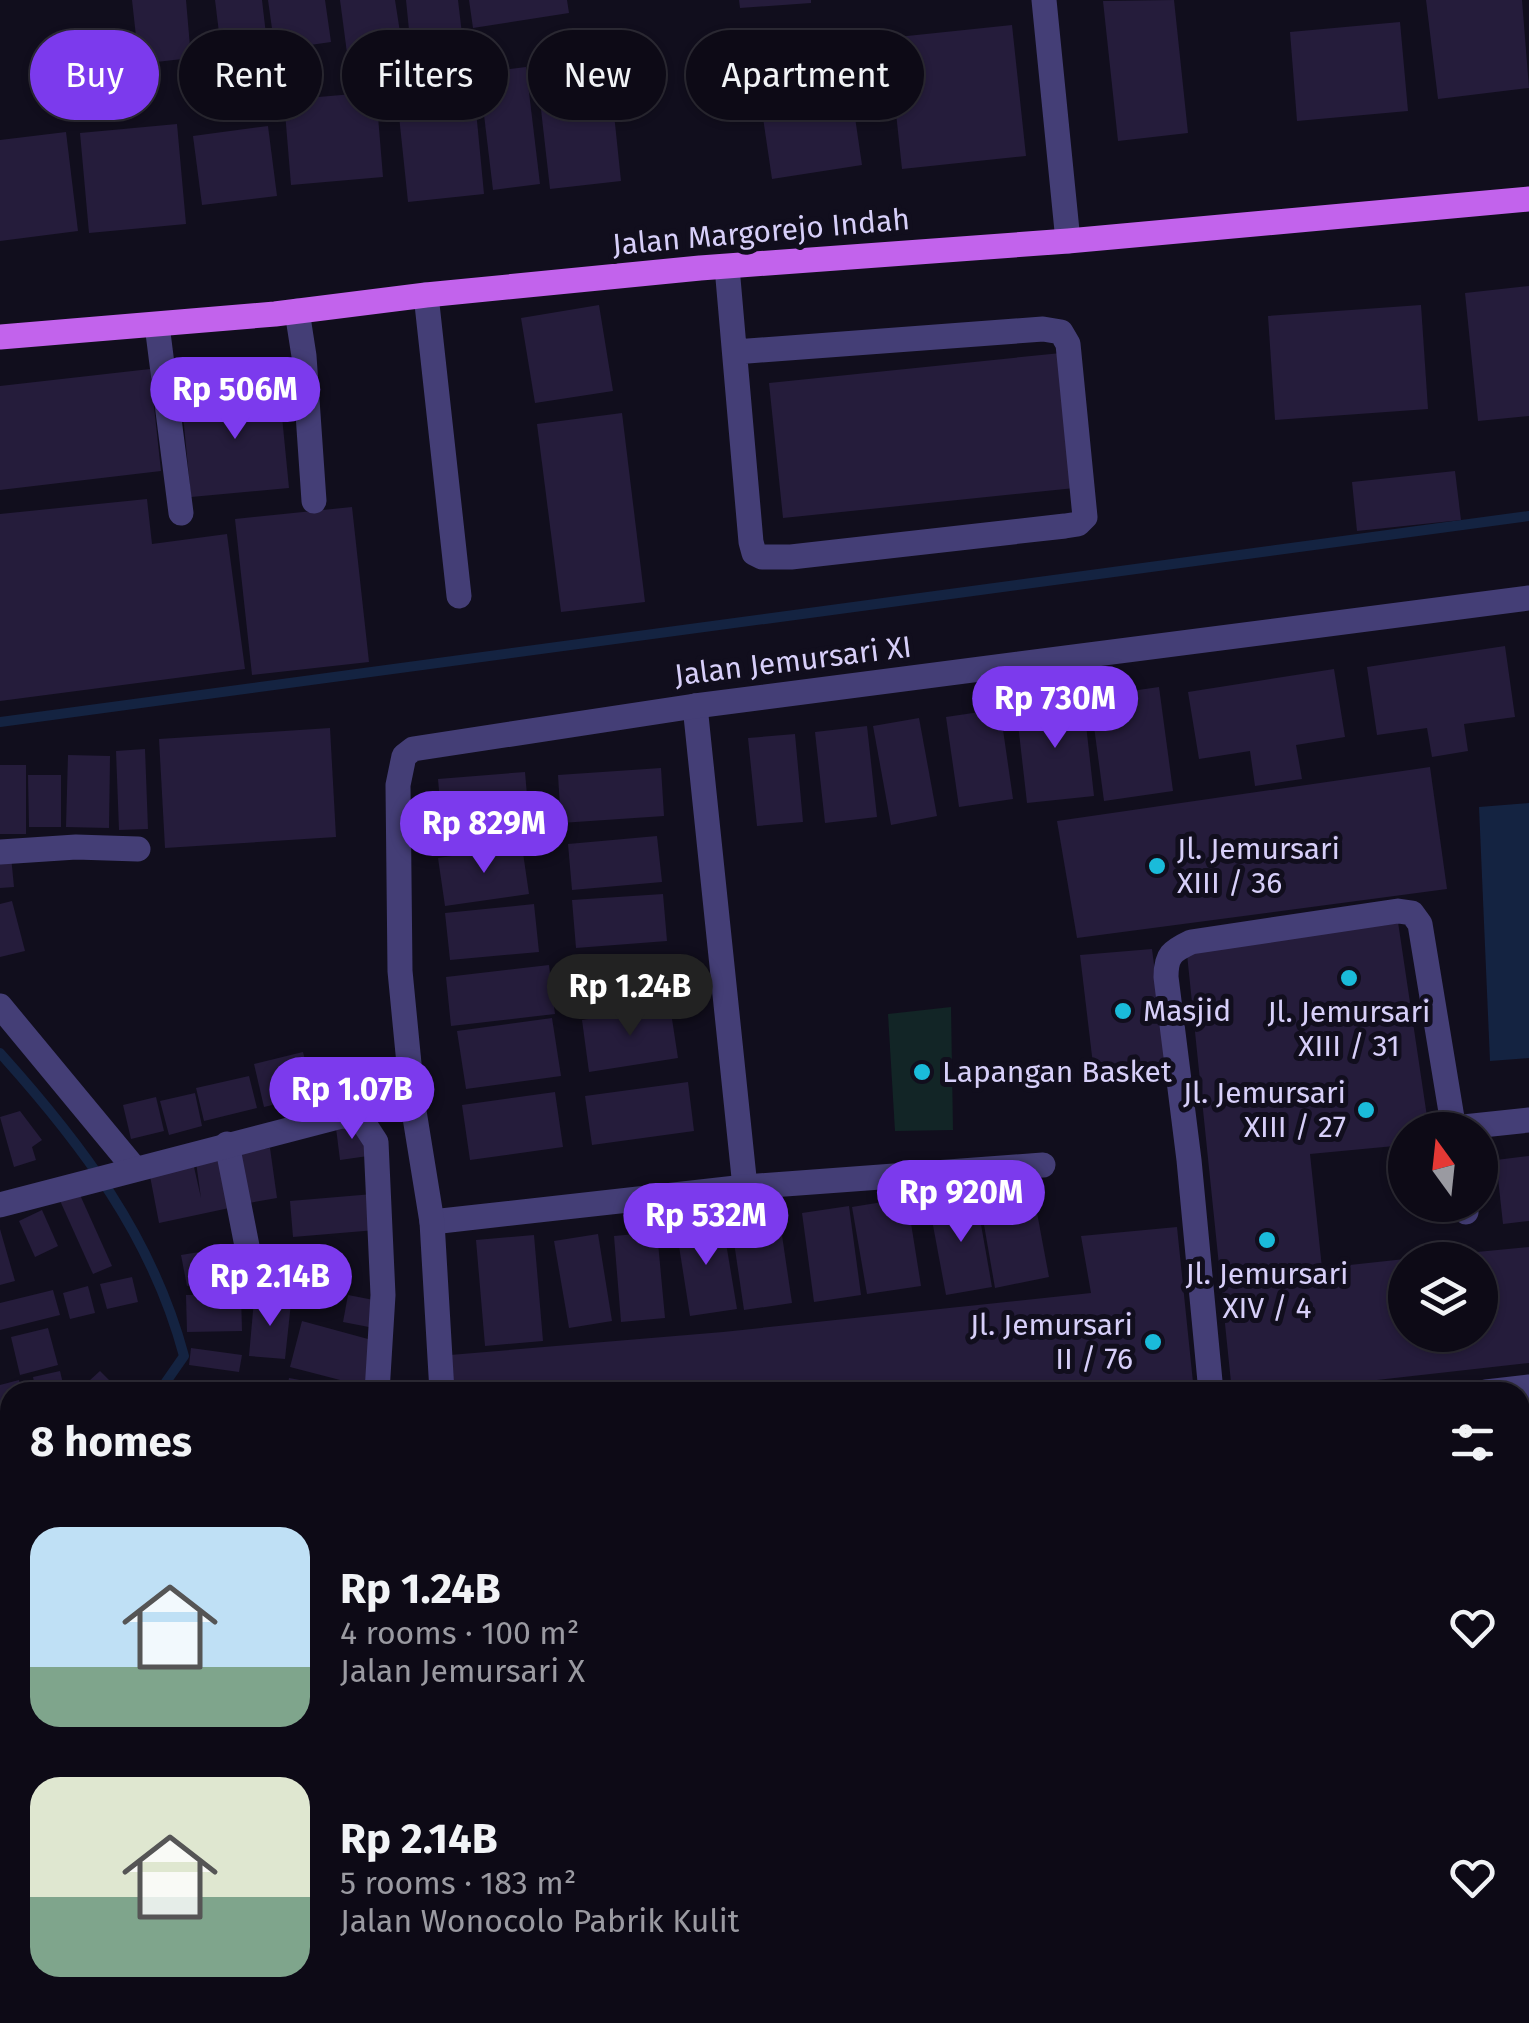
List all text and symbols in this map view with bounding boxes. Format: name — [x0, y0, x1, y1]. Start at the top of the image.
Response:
chip: Buy — [30, 30, 159, 120]
chip: Rent — [179, 30, 322, 120]
chip: Filters — [342, 30, 508, 120]
chip: New — [528, 30, 666, 120]
chip: Apartment — [686, 30, 924, 120]
street label: Jalan Margorejo Indah — [611, 201, 911, 263]
pin: Rp 506M — [143, 357, 327, 442]
text: Rp 506M — [172, 370, 298, 408]
street label: Jalan Jemursari XI — [672, 629, 914, 693]
pin: Rp 730M — [963, 666, 1147, 751]
text: Rp 730M — [994, 679, 1116, 717]
pin: Rp 829M — [392, 791, 576, 876]
text: Rp 829M — [422, 804, 546, 842]
place label: Jl. Jemursari XIII / 36 — [1177, 831, 1340, 901]
marker: Jl. Jemursari XIII / 36 — [1146, 855, 1168, 877]
pin: Rp 1.24B — [527, 954, 733, 1039]
text: Rp 1.24B — [569, 967, 691, 1005]
marker: Jl. Jemursari XIII / 31 — [1338, 967, 1360, 989]
place label: Masjid — [1143, 993, 1231, 1029]
place label: Jl. Jemursari XIII / 31 — [1267, 994, 1431, 1064]
marker: Masjid — [1112, 1000, 1134, 1022]
place label: Lapangan Basket — [942, 1054, 1172, 1090]
pin: Rp 1.07B — [249, 1057, 455, 1142]
marker: Lapangan Basket — [911, 1061, 933, 1083]
text: Rp 1.07B — [291, 1070, 413, 1108]
place label: Jl. Jemursari XIII / 27 — [1183, 1075, 1346, 1145]
marker: Jl. Jemursari XIII / 27 — [1355, 1099, 1377, 1121]
north arrow — [1388, 1112, 1498, 1222]
map controls — [1388, 1112, 1498, 1352]
pin: Rp 920M — [869, 1160, 1053, 1245]
text: Rp 920M — [899, 1173, 1023, 1211]
pin: Rp 532M — [614, 1183, 798, 1268]
text: Rp 532M — [645, 1196, 767, 1234]
marker: Jl. Jemursari XIV / 4 — [1256, 1229, 1278, 1251]
button: layers — [1388, 1242, 1498, 1352]
pin: Rp 2.14B — [167, 1244, 373, 1329]
place label: Jl. Jemursari XIV / 4 — [1185, 1256, 1349, 1326]
text: Rp 2.14B — [210, 1257, 330, 1295]
place label: Jl. Jemursari II / 76 — [970, 1307, 1133, 1377]
marker: Jl. Jemursari II / 76 — [1142, 1331, 1164, 1353]
icon: filters — [1445, 1415, 1500, 1470]
text: 8 homes — [30, 1417, 192, 1467]
text: Rp 1.24B — [340, 1564, 501, 1614]
icon: home — [110, 1567, 230, 1687]
icon: heart — [1445, 1600, 1500, 1655]
text: 4 rooms · 100 m² — [340, 1614, 579, 1652]
text: Jalan Jemursari X — [340, 1652, 585, 1690]
text: Rp 2.14B — [340, 1814, 498, 1864]
icon: home — [110, 1817, 230, 1937]
icon: heart — [1445, 1850, 1500, 1905]
text: 5 rooms · 183 m² — [340, 1864, 576, 1902]
text: Jalan Wonocolo Pabrik Kulit — [340, 1902, 739, 1940]

